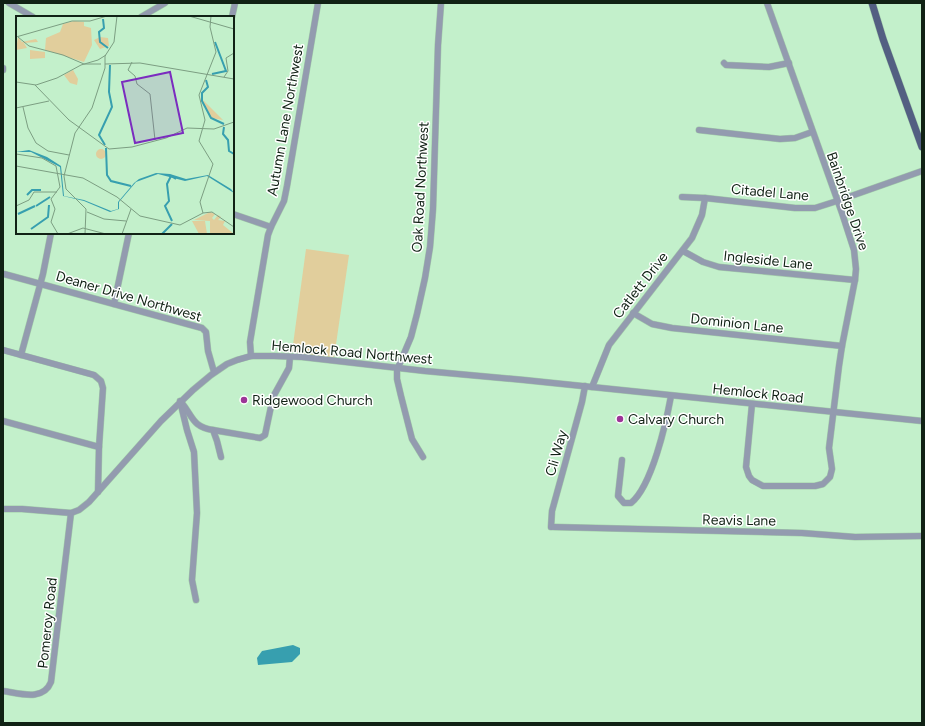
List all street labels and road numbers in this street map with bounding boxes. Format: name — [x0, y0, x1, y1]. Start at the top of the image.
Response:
street label: Autumn Lane Northwest — [264, 43, 307, 197]
street label: Oak Road Northwest — [409, 121, 432, 253]
street label: Bainbridge Drive — [823, 150, 872, 253]
street label: Citadel Lane — [730, 181, 810, 204]
street label: Ingleside Lane — [723, 247, 814, 274]
street label: Catlett Drive — [609, 248, 672, 322]
street label: Deaner Drive Northwest — [54, 268, 204, 325]
street label: Dominion Lane — [690, 310, 785, 337]
street label: Hemlock Road Northwest — [271, 337, 433, 368]
street label: Hemlock Road — [712, 380, 804, 407]
street label: Cli Way — [542, 428, 571, 478]
street label: Reavis Lane — [702, 511, 776, 530]
street label: Pomeroy Road — [34, 577, 61, 669]

